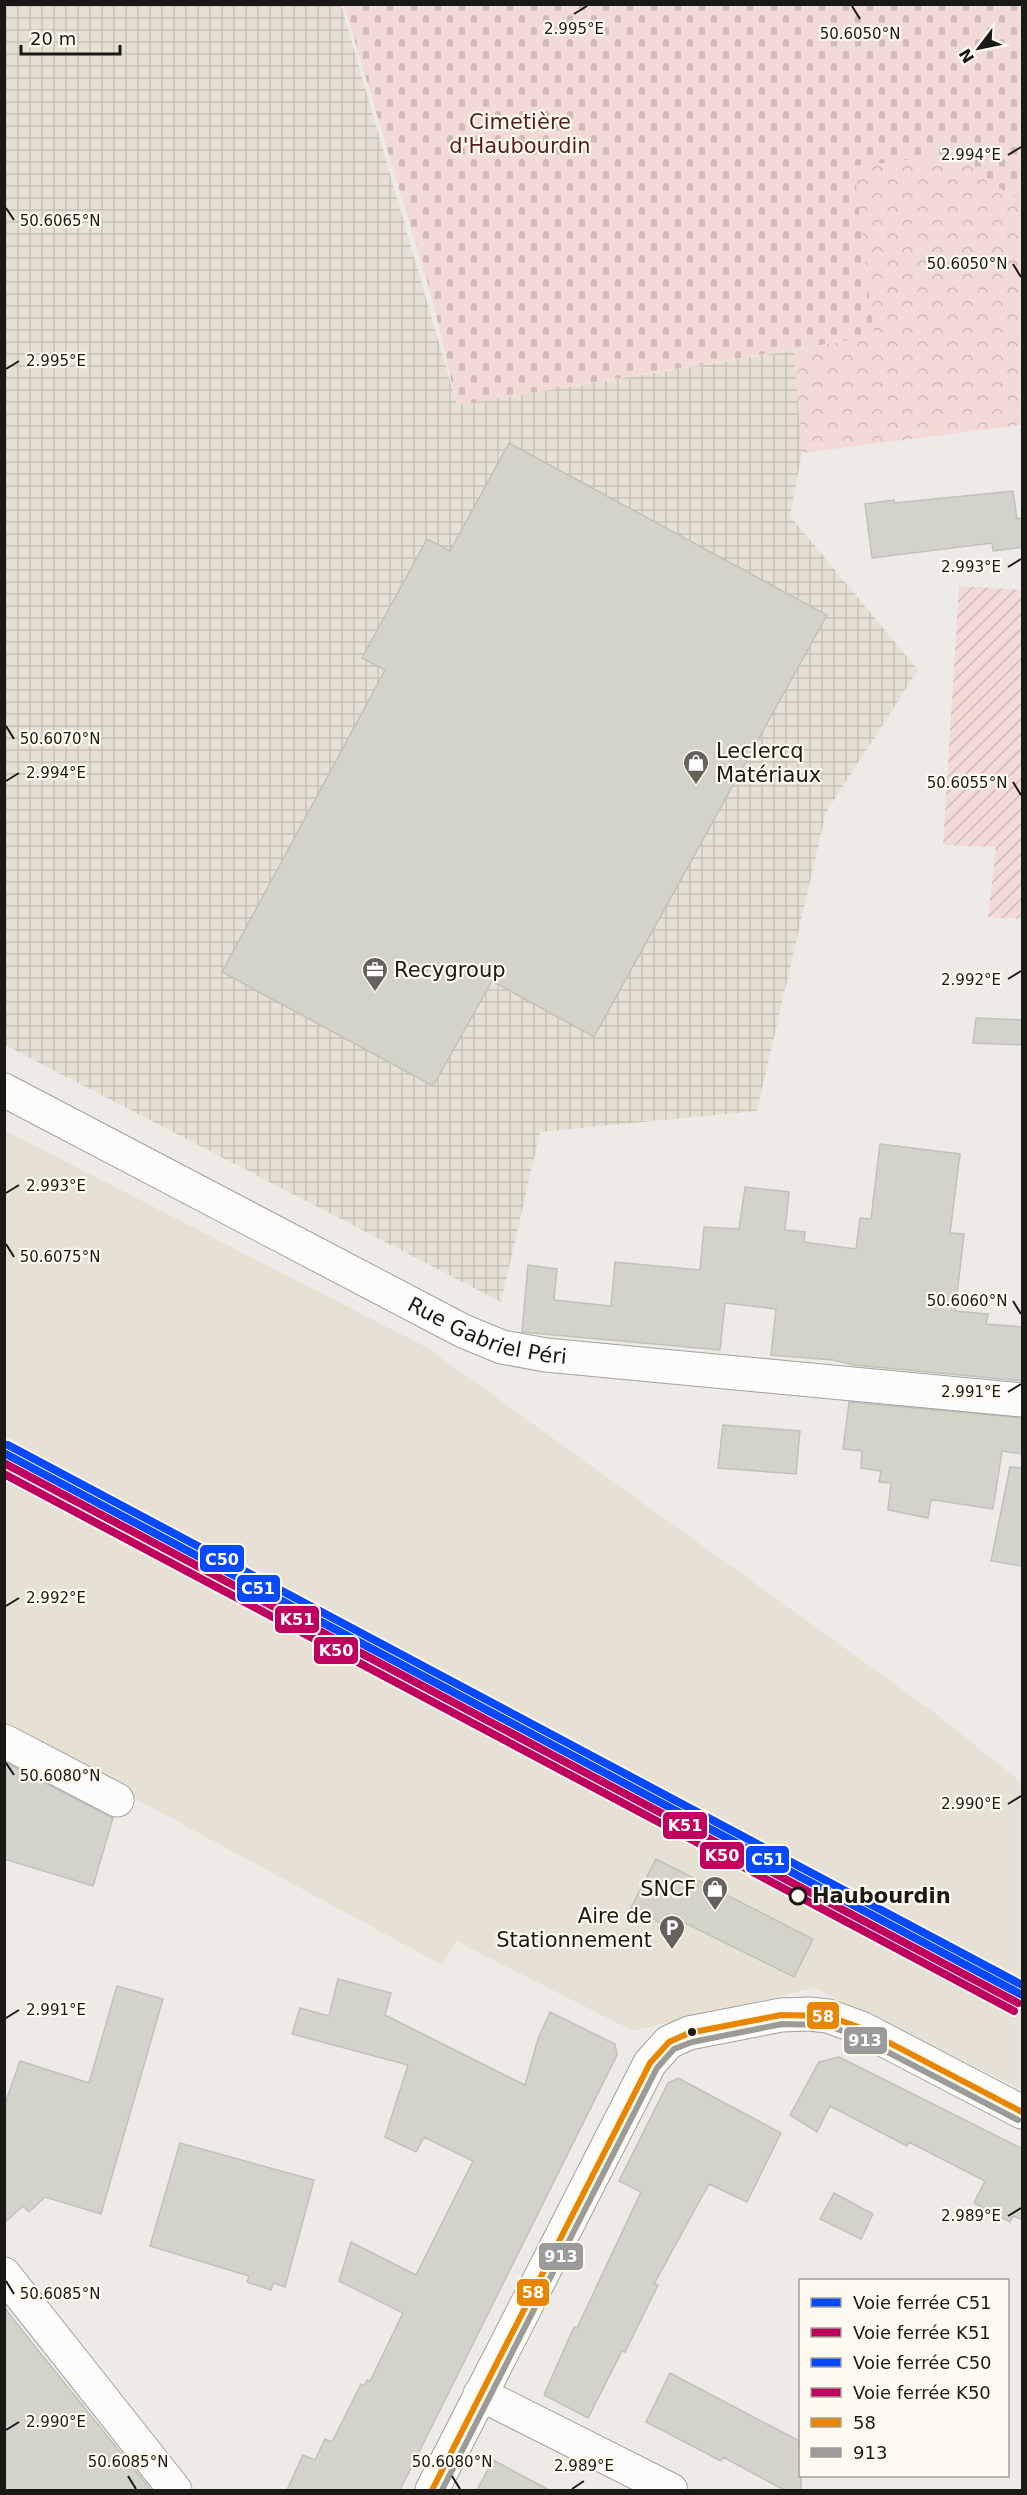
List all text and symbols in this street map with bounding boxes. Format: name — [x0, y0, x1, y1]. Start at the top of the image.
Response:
scale bar — [21, 18, 120, 56]
north arrow — [949, 18, 1009, 78]
text: 2.995°E — [544, 20, 604, 38]
text: 50.6050°N — [820, 25, 900, 43]
text: 20 m — [30, 28, 76, 49]
text: N — [955, 45, 978, 66]
park label: Cimetière d'Haubourdin — [449, 110, 591, 158]
text: 2.994°E — [941, 146, 1001, 164]
text: 50.6065°N — [20, 212, 100, 230]
text: 50.6050°N — [927, 255, 1007, 273]
text: 2.995°E — [26, 352, 86, 370]
text: 2.993°E — [941, 558, 1001, 576]
text: 50.6070°N — [20, 730, 100, 748]
place label: Leclercq Matériaux — [716, 739, 821, 787]
shop icon: Leclercq Matériaux — [681, 748, 711, 786]
text: 2.994°E — [26, 764, 86, 782]
text: 50.6055°N — [927, 774, 1007, 792]
office icon: Recygroup — [360, 955, 390, 993]
place label: Recygroup — [394, 958, 506, 982]
text: 2.992°E — [941, 971, 1001, 989]
text: 2.993°E — [26, 1177, 86, 1195]
text: 50.6075°N — [20, 1248, 100, 1266]
street label: Rue Gabriel Péri — [404, 1292, 568, 1369]
text: 50.6060°N — [927, 1292, 1007, 1310]
text: 2.991°E — [941, 1383, 1001, 1401]
line badge: C50 — [199, 1544, 245, 1573]
text: C50 — [205, 1550, 239, 1569]
line badge: C51 — [236, 1574, 281, 1603]
text: C51 — [241, 1579, 275, 1598]
text: 2.992°E — [26, 1589, 86, 1607]
line badge: K51 — [274, 1605, 320, 1634]
text: K51 — [280, 1610, 314, 1629]
line badge: K50 — [313, 1636, 359, 1665]
text: K50 — [319, 1641, 353, 1660]
text: 50.6080°N — [20, 1767, 100, 1785]
text: 2.990°E — [941, 1795, 1001, 1813]
line badge: K51 — [662, 1811, 708, 1840]
text: K51 — [668, 1816, 702, 1835]
line badge: K50 — [699, 1841, 745, 1870]
line badge: C51 — [745, 1845, 790, 1874]
text: K50 — [705, 1846, 739, 1865]
text: C51 — [751, 1850, 785, 1869]
shop icon: SNCF — [700, 1874, 730, 1912]
place label: SNCF — [640, 1877, 696, 1901]
place label: Haubourdin — [812, 1884, 951, 1908]
marker: Haubourdin — [789, 1887, 807, 1905]
place label: Aire de Stationnement — [496, 1904, 652, 1952]
parking icon: Aire de Stationnement — [657, 1913, 687, 1951]
text: 2.991°E — [26, 2001, 86, 2019]
line badge: 58 — [806, 2001, 840, 2030]
text: 58 — [812, 2007, 834, 2026]
unlabelled marker — [686, 2026, 698, 2038]
line badge: 913 — [843, 2026, 888, 2055]
text: 913 — [848, 2031, 882, 2050]
text: 2.989°E — [941, 2207, 1001, 2225]
line badge: 913 — [538, 2242, 584, 2271]
text: 913 — [544, 2247, 578, 2266]
line badge: 58 — [516, 2278, 550, 2307]
legend — [799, 2279, 1009, 2477]
text: 58 — [522, 2283, 544, 2302]
text: 50.6085°N — [20, 2285, 100, 2303]
text: Voie ferrée C51 — [853, 2292, 992, 2313]
text: Voie ferrée K51 — [853, 2322, 991, 2343]
text: Voie ferrée C50 — [853, 2352, 992, 2373]
text: Voie ferrée K50 — [853, 2382, 991, 2403]
text: 58 — [853, 2412, 876, 2433]
text: 2.990°E — [26, 2413, 86, 2431]
text: 913 — [853, 2442, 887, 2463]
text: 50.6085°N — [88, 2453, 168, 2471]
text: 50.6080°N — [412, 2453, 492, 2471]
text: 2.989°E — [554, 2457, 614, 2475]

